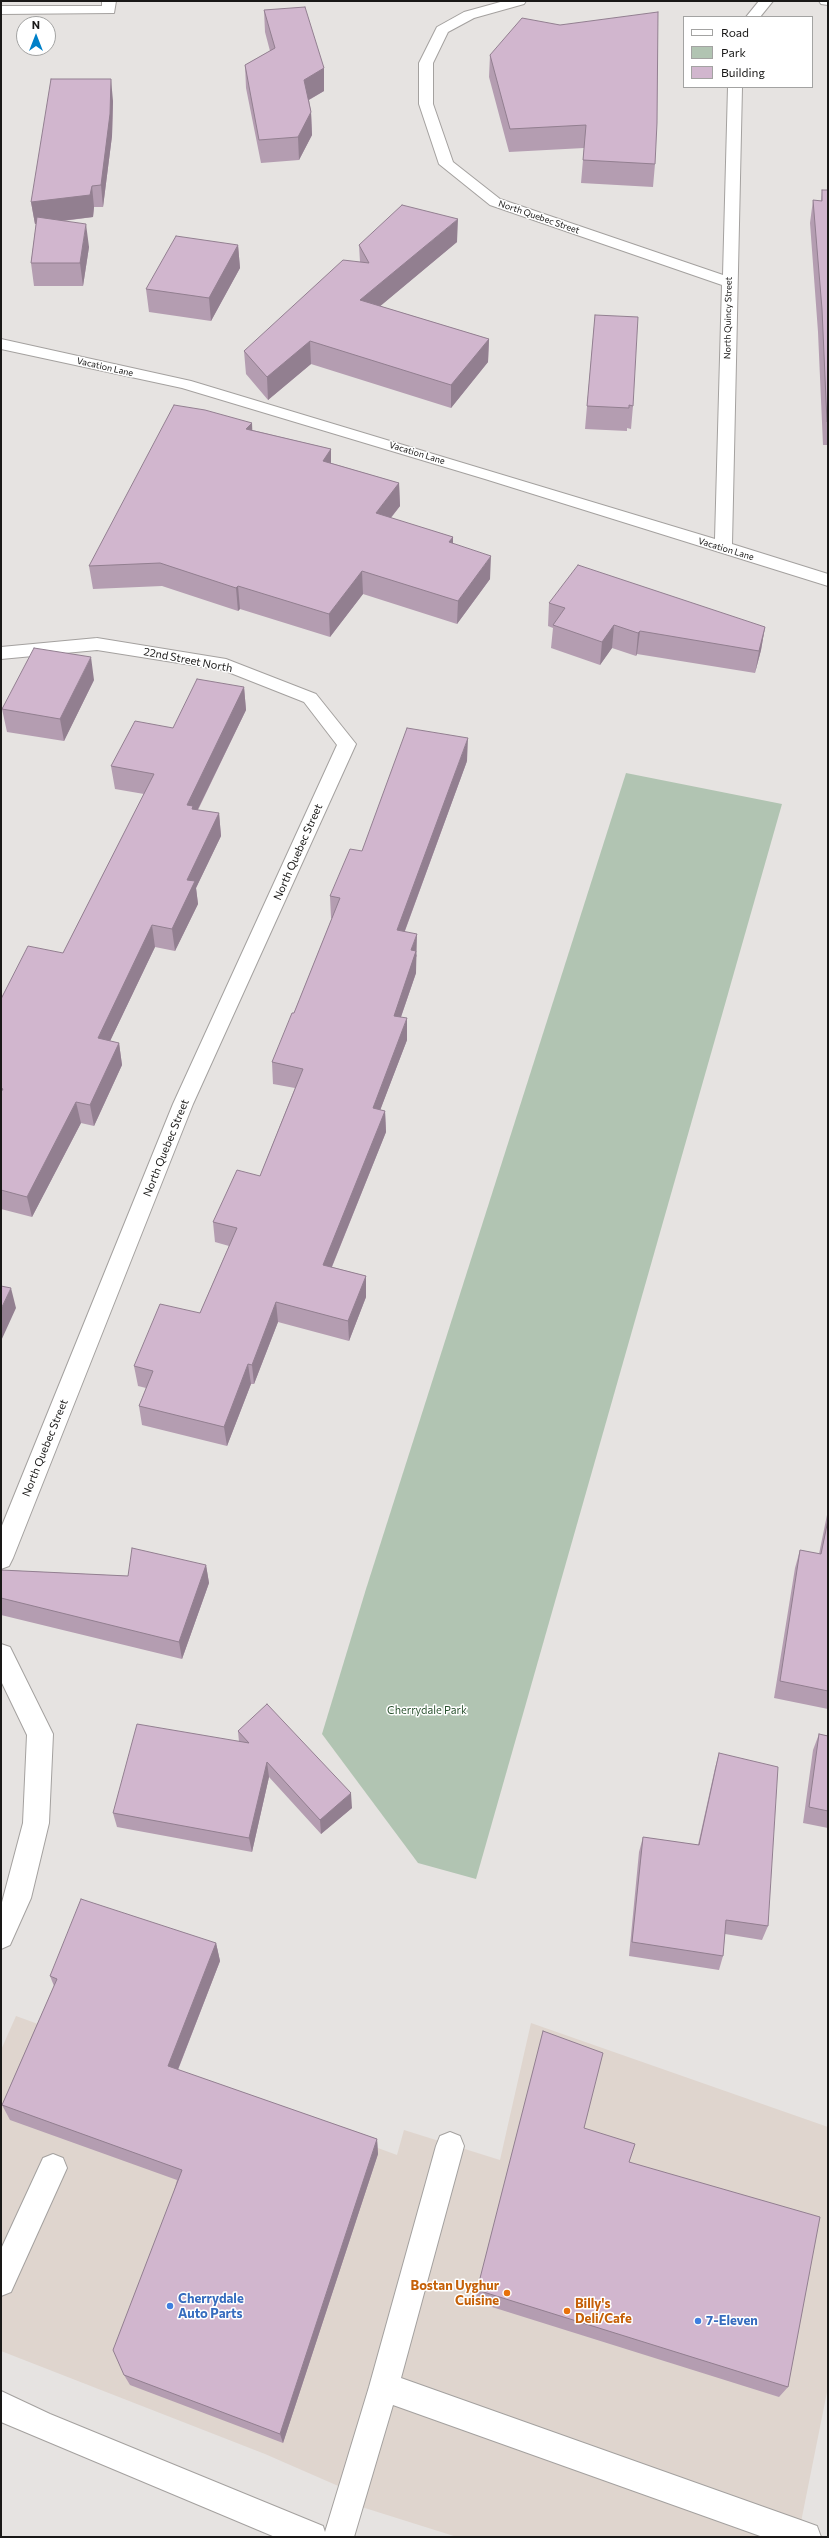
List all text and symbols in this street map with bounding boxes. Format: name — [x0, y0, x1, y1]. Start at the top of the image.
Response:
north arrow — [16, 16, 56, 56]
legend — [683, 16, 813, 88]
text: N — [32, 18, 40, 31]
text: Road — [721, 25, 749, 39]
text: Park — [721, 45, 746, 59]
text: Building — [721, 65, 765, 79]
street label: North Quebec Street — [497, 198, 581, 236]
street label: North Quincy Street — [722, 277, 734, 359]
street label: Vacation Lane — [76, 355, 134, 379]
street label: Vacation Lane — [388, 439, 446, 467]
street label: Vacation Lane — [697, 535, 755, 563]
street label: 22nd Street North — [142, 645, 234, 675]
street label: North Quebec Street — [271, 802, 325, 902]
street label: North Quebec Street — [140, 1097, 192, 1199]
street label: North Quebec Street — [19, 1397, 71, 1499]
park label: Cherrydale Park — [387, 1703, 467, 1717]
place label: Bostan Uyghur Cuisine — [411, 2278, 499, 2309]
marker: Bostan Uyghur Cuisine — [502, 2288, 512, 2298]
place label: Cherrydale Auto Parts — [178, 2291, 244, 2322]
place label: Billy's Deli/Cafe — [575, 2296, 632, 2327]
marker: Cherrydale Auto Parts — [165, 2301, 175, 2311]
marker: Billy's Deli/Cafe — [562, 2306, 572, 2316]
place label: 7-Eleven — [706, 2313, 758, 2329]
marker: 7-Eleven — [693, 2316, 703, 2326]

